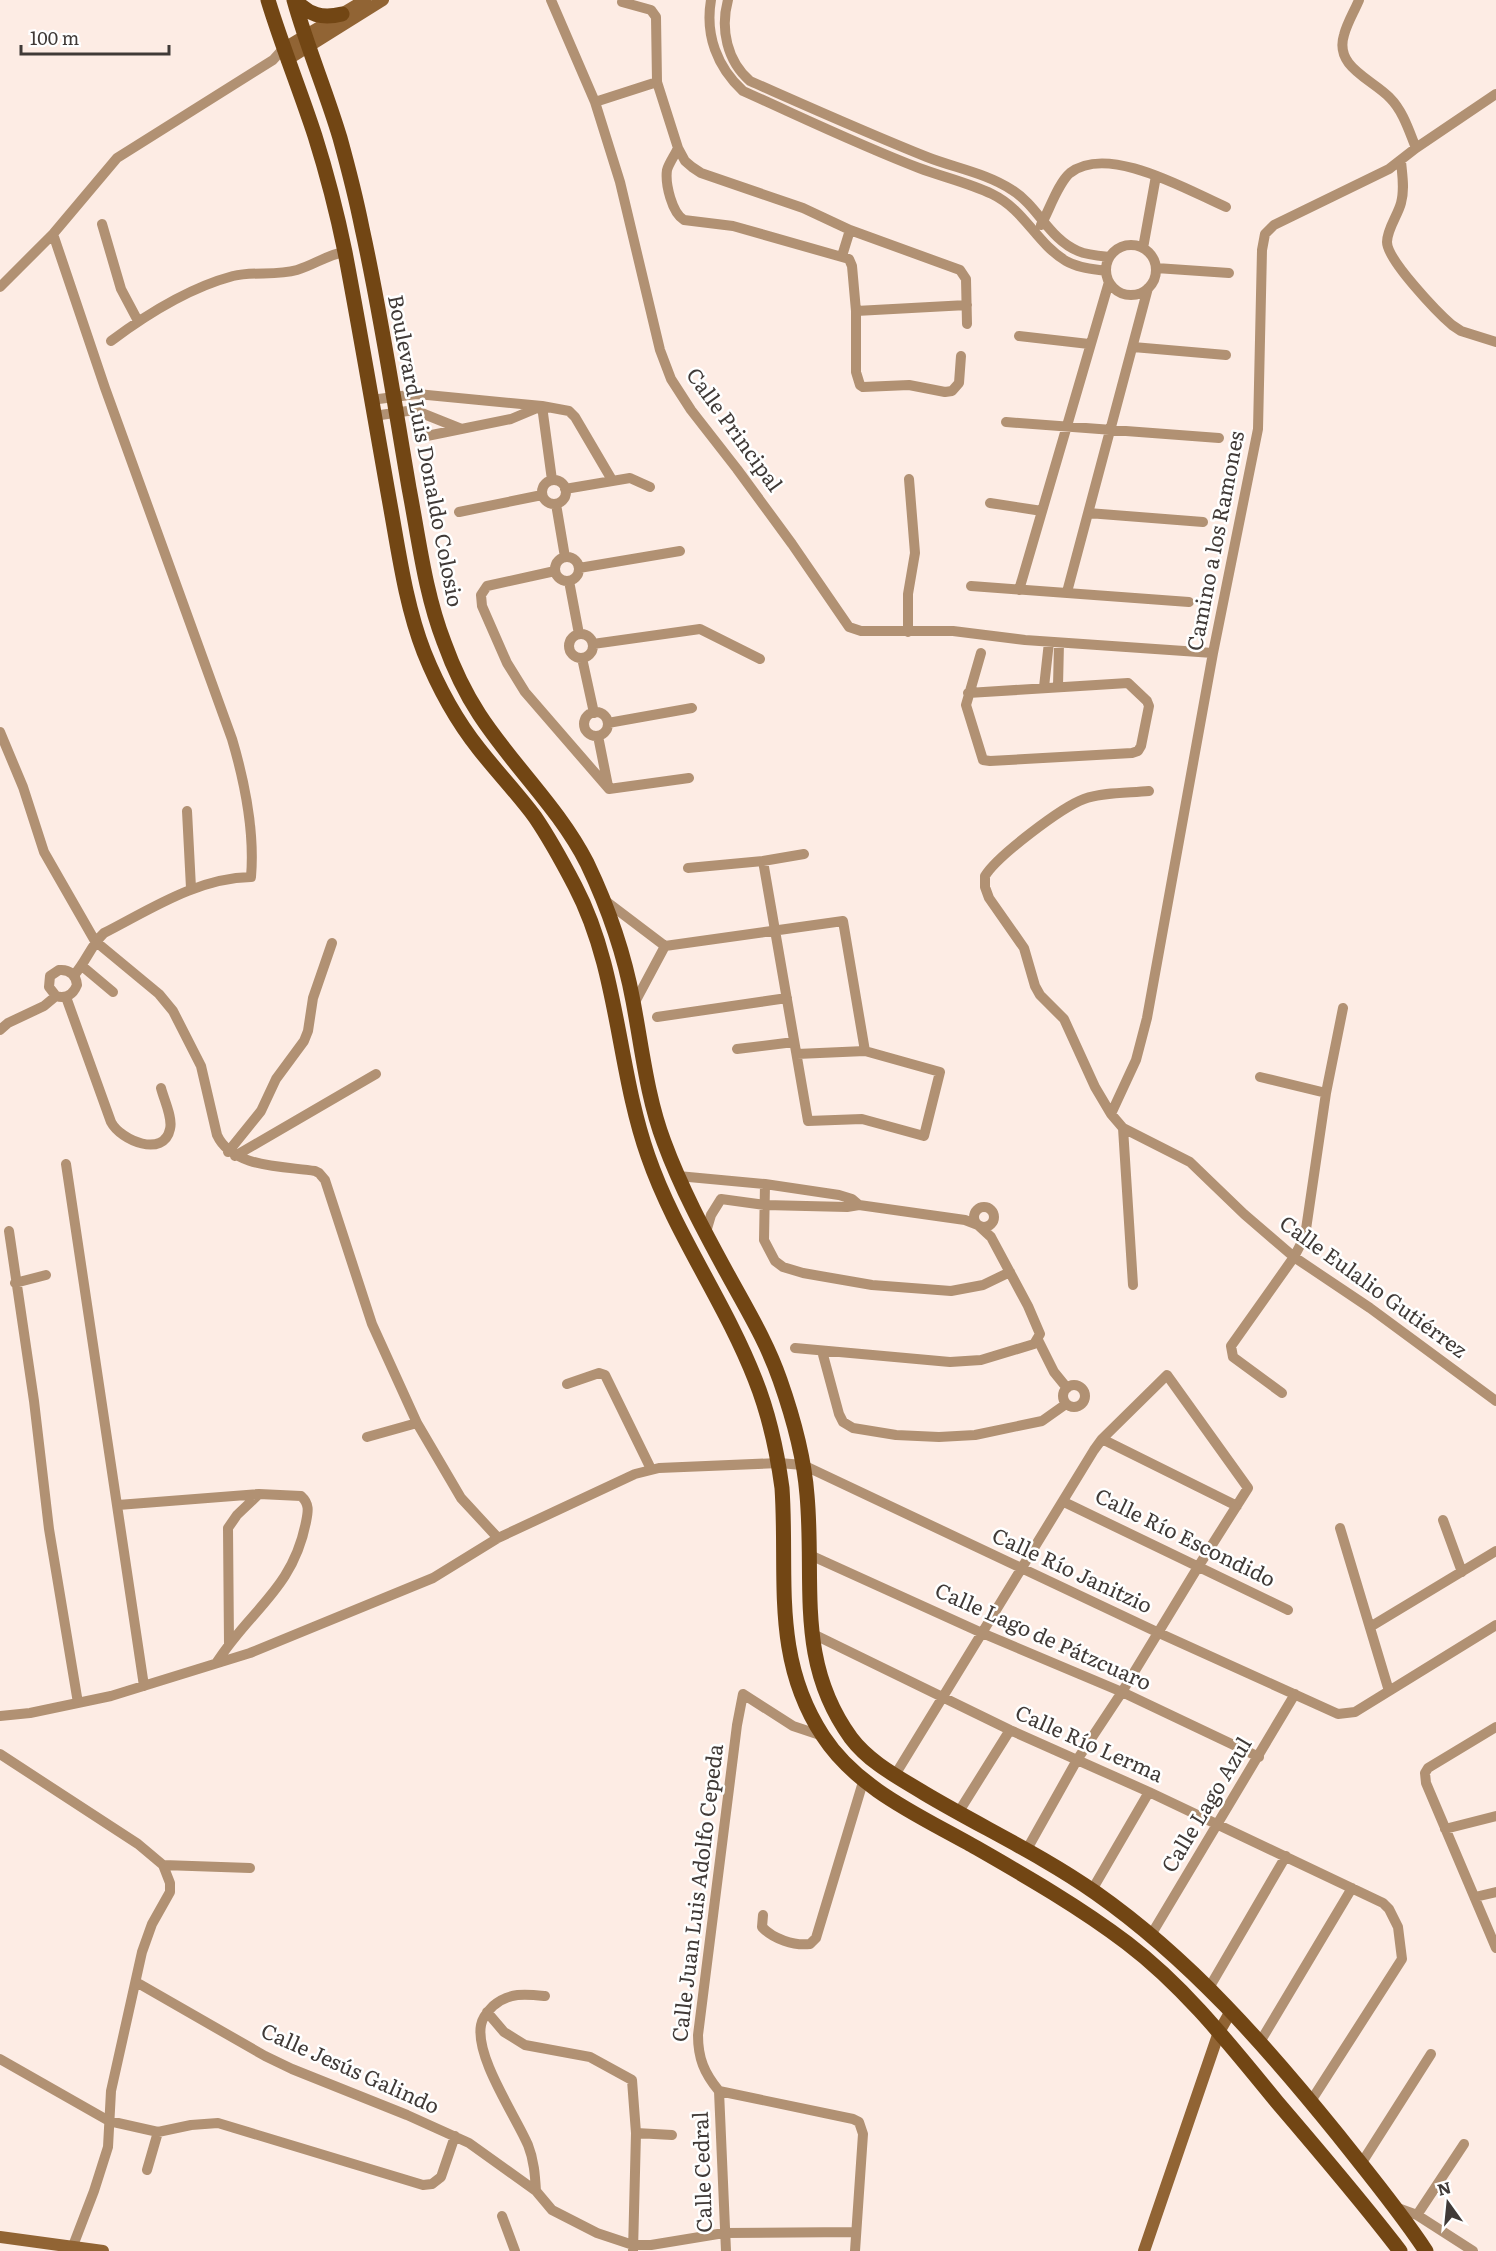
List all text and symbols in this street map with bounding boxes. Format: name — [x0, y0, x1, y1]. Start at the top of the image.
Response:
scale bar — [21, 18, 170, 56]
text: 100 m — [30, 24, 79, 51]
street label: Boulevard Luis Donaldo Colosio — [382, 292, 473, 609]
street label: Calle Principal — [680, 360, 792, 497]
street label: Camino a los Ramones — [1177, 428, 1250, 653]
street label: Calle Eulalio Gutiérrez — [1274, 1206, 1475, 1364]
street label: Calle Río Escondido — [1091, 1479, 1282, 1593]
street label: Calle Río Janitzio — [988, 1518, 1158, 1619]
street label: Calle Lago de Pátzcuaro — [931, 1573, 1157, 1696]
street label: Calle Río Lerma — [1011, 1695, 1170, 1789]
street label: Calle Lago Azul — [1152, 1730, 1258, 1877]
street label: Calle Juan Luis Adolfo Cepeda — [662, 1741, 729, 2044]
street label: Calle Jesús Galindo — [257, 2013, 445, 2120]
street label: Calle Cedral — [683, 2111, 718, 2233]
north arrow — [1418, 2173, 1478, 2233]
text: N — [1434, 2174, 1453, 2201]

